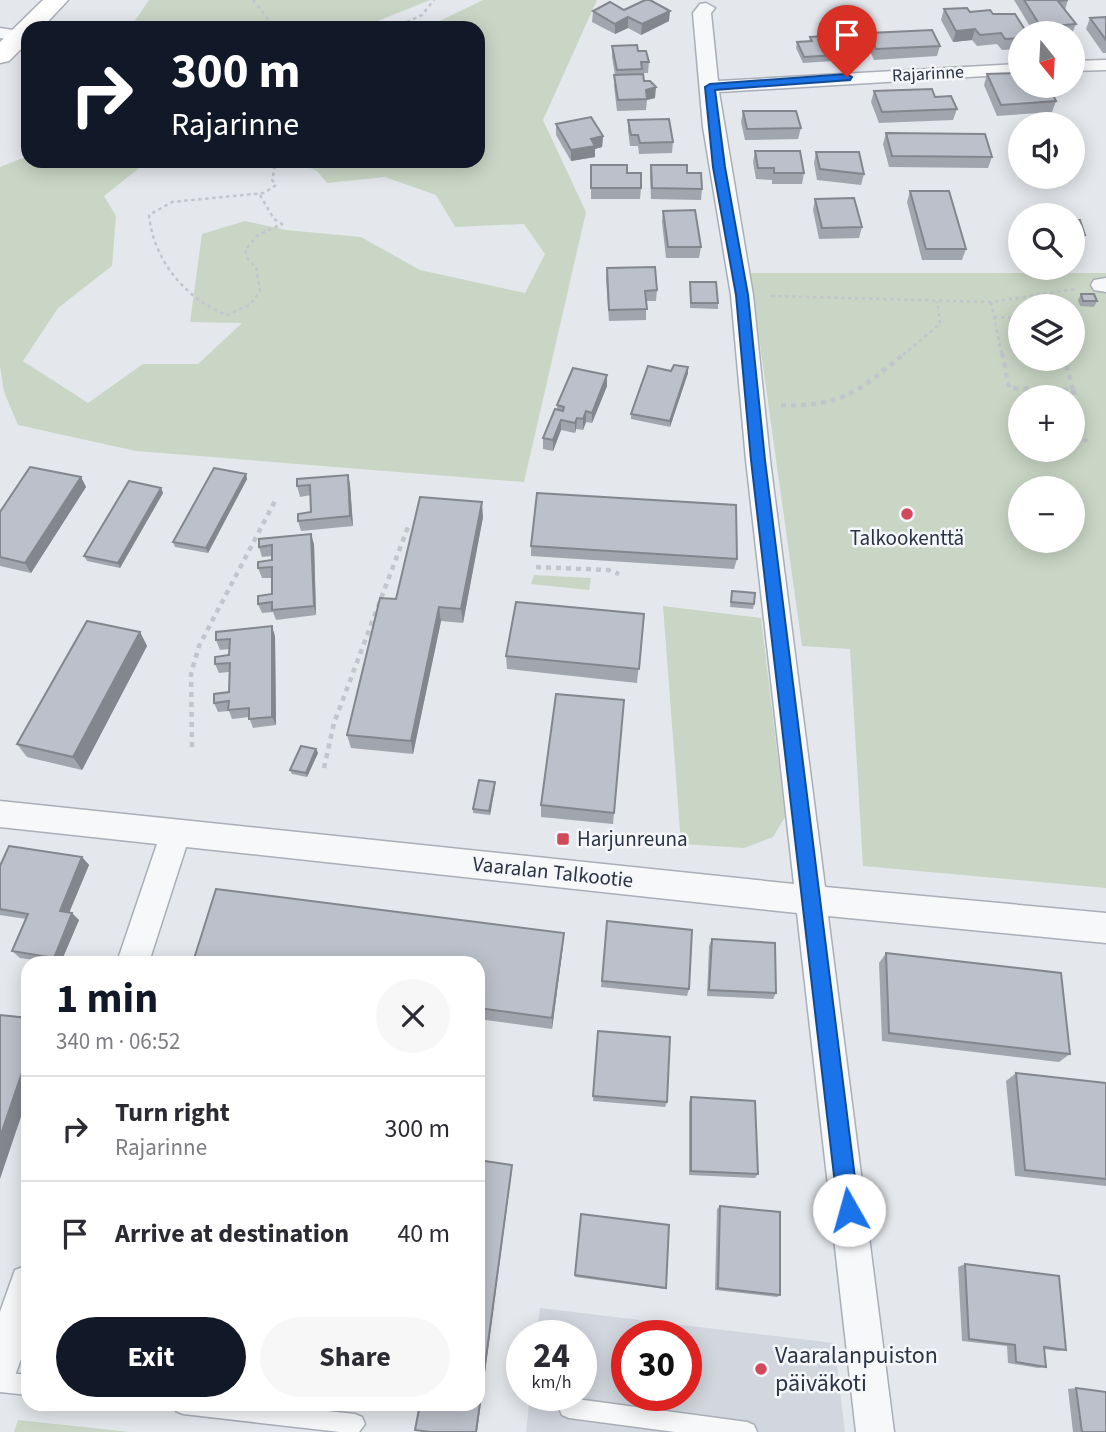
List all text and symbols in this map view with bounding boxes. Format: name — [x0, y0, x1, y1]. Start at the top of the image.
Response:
pin — [817, 5, 877, 77]
icon: arrive — [828, 16, 866, 54]
north arrow — [1008, 21, 1085, 98]
map controls — [1008, 21, 1085, 553]
text: 300 m — [171, 37, 300, 107]
icon: right — [56, 49, 147, 140]
street label: Rajarinne — [891, 60, 965, 88]
text: Rajarinne — [171, 102, 299, 148]
button: sound — [1008, 112, 1085, 189]
button: search — [1008, 203, 1085, 280]
button: layers — [1008, 294, 1085, 371]
button: + — [1008, 385, 1085, 462]
button: − — [1008, 476, 1085, 553]
marker: Talkookenttä — [899, 506, 915, 522]
place label: Talkookenttä — [850, 523, 964, 553]
place label: Harjunreuna — [577, 824, 688, 854]
marker: Harjunreuna — [555, 831, 571, 847]
street label: Vaaralan Talkootie — [471, 849, 635, 895]
text: 1 min — [56, 969, 158, 1029]
button: close — [376, 979, 450, 1053]
text: 340 m · 06:52 — [56, 1025, 180, 1058]
text: Turn right — [115, 1094, 230, 1131]
icon: right — [56, 1110, 94, 1148]
text: 300 m — [384, 1110, 450, 1147]
text: Rajarinne — [115, 1131, 207, 1164]
position arrow — [812, 1173, 886, 1247]
icon: arrive — [56, 1215, 94, 1253]
text: Arrive at destination — [115, 1215, 349, 1252]
text: 40 m — [397, 1215, 450, 1252]
button: Exit — [56, 1317, 246, 1397]
button: Share — [260, 1317, 450, 1397]
speed limit sign: 30 — [611, 1320, 702, 1411]
text: 24 — [533, 1331, 570, 1381]
place label: Vaaralanpuiston päiväkoti — [775, 1338, 938, 1401]
marker: Vaaralanpuiston päiväkoti — [753, 1361, 769, 1377]
text: km/h — [532, 1370, 571, 1395]

